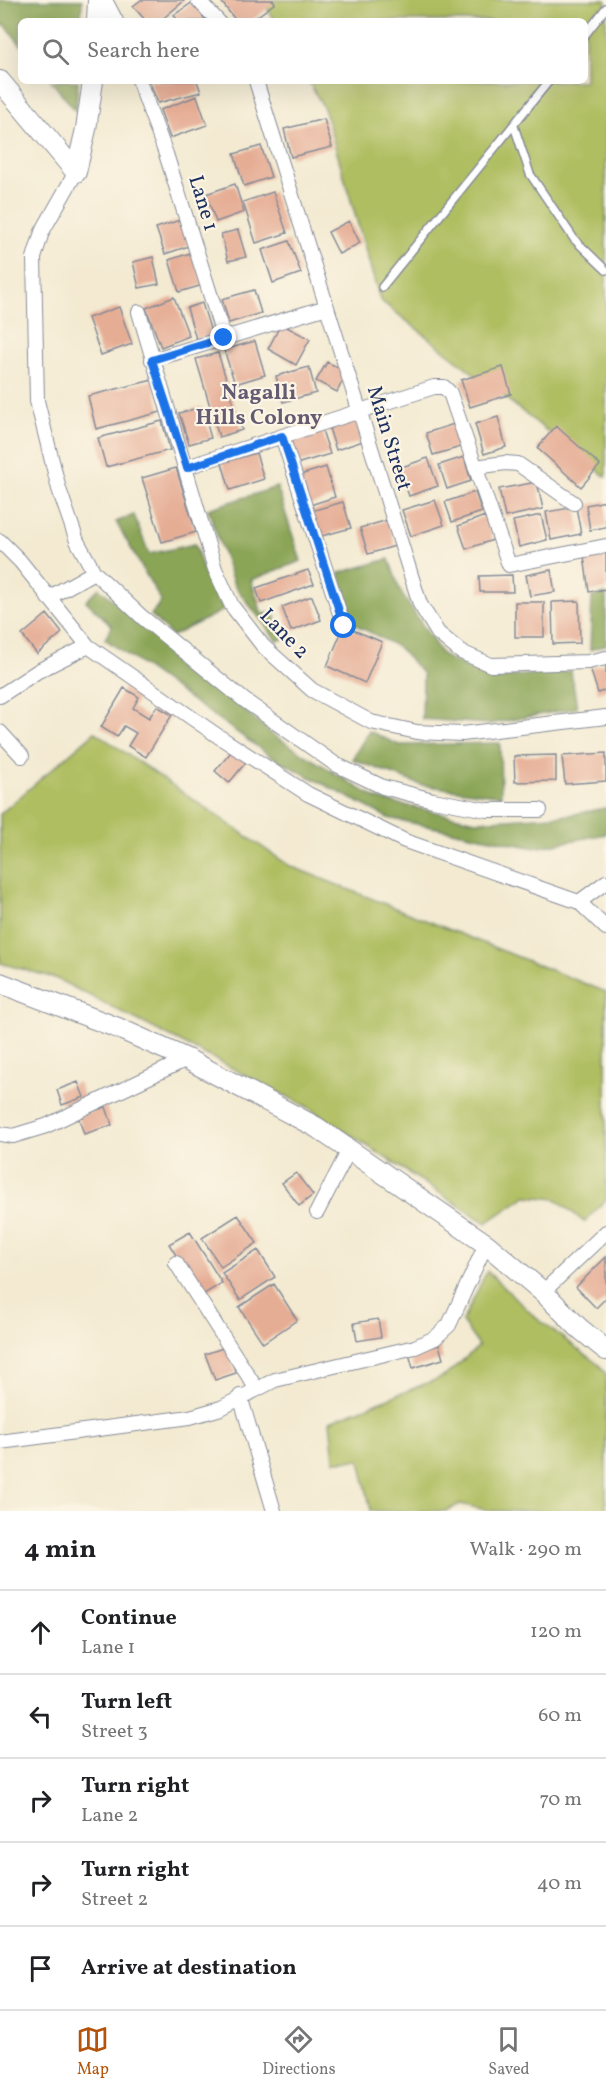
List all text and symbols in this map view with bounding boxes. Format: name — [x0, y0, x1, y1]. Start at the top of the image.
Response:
search box — [18, 18, 588, 84]
icon: search — [39, 35, 72, 68]
text: Search here — [87, 36, 200, 67]
street label: Lane 1 — [180, 172, 225, 235]
route end — [210, 324, 236, 350]
district label: Nagalli Hills Colony — [196, 378, 323, 434]
street label: Main Street — [359, 383, 418, 494]
street label: Lane 2 — [253, 602, 315, 666]
route start — [330, 612, 356, 638]
text: 4 min — [24, 1532, 96, 1568]
text: Walk · 290 m — [470, 1536, 582, 1564]
text: Continue — [81, 1603, 177, 1634]
icon: ahead — [24, 1616, 57, 1649]
text: 120 m — [530, 1618, 582, 1646]
text: Lane 1 — [81, 1634, 135, 1662]
text: Turn left — [81, 1687, 172, 1718]
icon: left — [24, 1700, 57, 1733]
text: 60 m — [538, 1702, 582, 1730]
text: Street 3 — [81, 1718, 148, 1746]
text: Turn right — [81, 1771, 189, 1802]
icon: right — [24, 1784, 57, 1817]
text: 70 m — [539, 1786, 582, 1814]
text: Lane 2 — [81, 1802, 138, 1830]
text: Turn right — [81, 1855, 189, 1886]
icon: right — [24, 1868, 57, 1901]
text: 40 m — [537, 1870, 582, 1898]
text: Street 2 — [81, 1886, 148, 1914]
icon: arrive — [24, 1952, 57, 1985]
text: Arrive at destination — [81, 1953, 297, 1984]
tab: Map — [76, 2023, 109, 2081]
tab: Directions — [262, 2023, 336, 2081]
tab: Saved — [488, 2023, 530, 2081]

